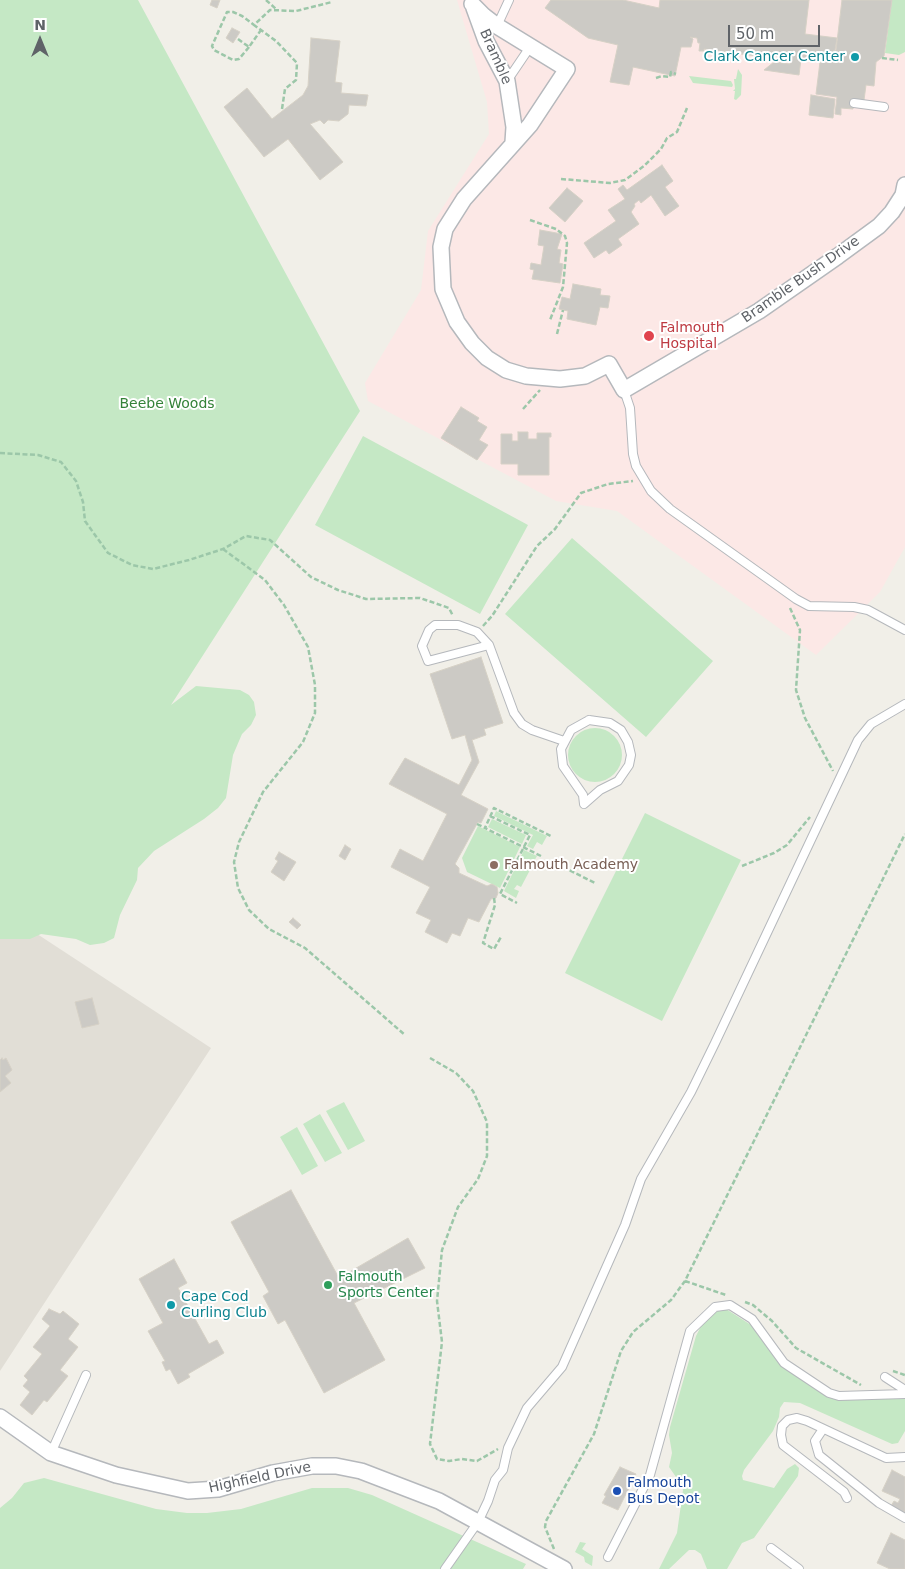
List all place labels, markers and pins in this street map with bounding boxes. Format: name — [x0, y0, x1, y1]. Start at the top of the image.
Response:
place label: Clark Cancer Center — [704, 49, 845, 65]
marker: Clark Cancer Center — [849, 51, 861, 63]
place label: Falmouth Hospital — [660, 320, 725, 352]
marker: Falmouth Hospital — [642, 329, 656, 343]
place label: Falmouth Academy — [504, 857, 638, 873]
marker: Falmouth Academy — [488, 859, 500, 871]
place label: Falmouth Sports Center — [338, 1269, 434, 1302]
marker: Falmouth Sports Center — [322, 1279, 334, 1291]
place label: Cape Cod Curling Club — [181, 1289, 267, 1321]
marker: Cape Cod Curling Club — [165, 1299, 177, 1311]
place label: Falmouth Bus Depot — [627, 1475, 700, 1508]
marker: Falmouth Bus Depot — [611, 1485, 623, 1497]

